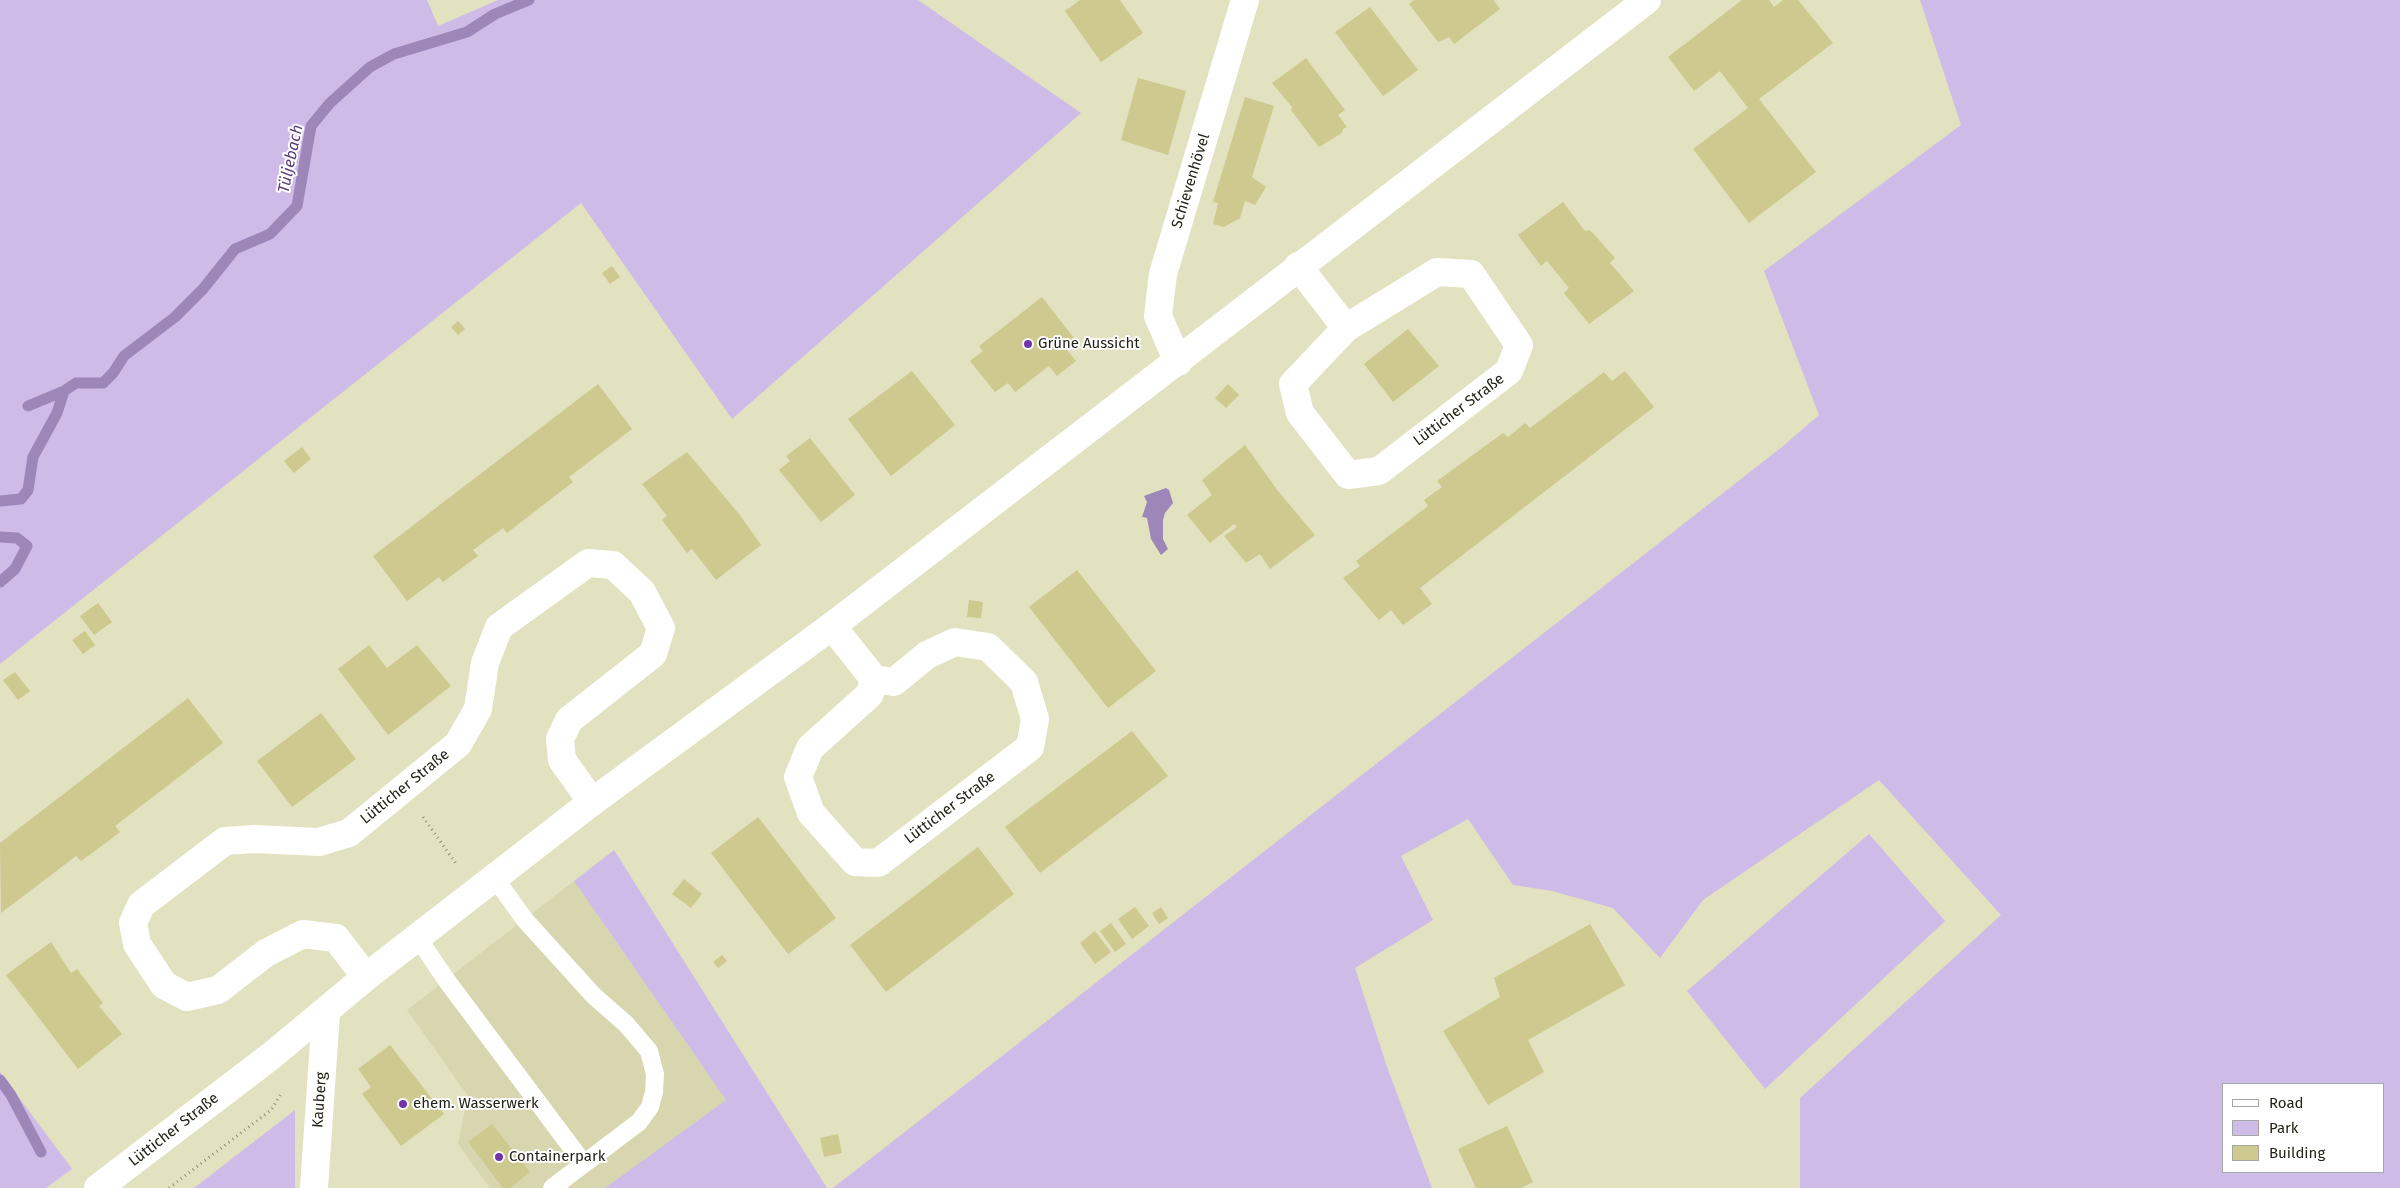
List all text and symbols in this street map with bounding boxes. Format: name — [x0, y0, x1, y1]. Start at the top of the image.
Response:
water label: Tüljebach — [274, 123, 308, 195]
street label: Schievenhövel — [1168, 131, 1214, 231]
place label: Grüne Aussicht — [1038, 335, 1140, 353]
marker: Grüne Aussicht — [1022, 338, 1034, 350]
street label: Lütticher Straße — [1410, 370, 1508, 450]
street label: Lütticher Straße — [357, 746, 453, 828]
street label: Lütticher Straße — [901, 768, 999, 848]
street label: Kauberg — [309, 1071, 331, 1129]
legend — [2222, 1083, 2385, 1173]
street label: Lütticher Straße — [126, 1089, 222, 1171]
text: Road — [2269, 1094, 2304, 1112]
place label: ehem. Wasserwerk — [413, 1095, 539, 1113]
marker: ehem. Wasserwerk — [397, 1098, 409, 1110]
text: Park — [2269, 1119, 2299, 1137]
text: Building — [2269, 1144, 2325, 1162]
place label: Containerpark — [509, 1148, 605, 1166]
marker: Containerpark — [493, 1151, 505, 1163]

